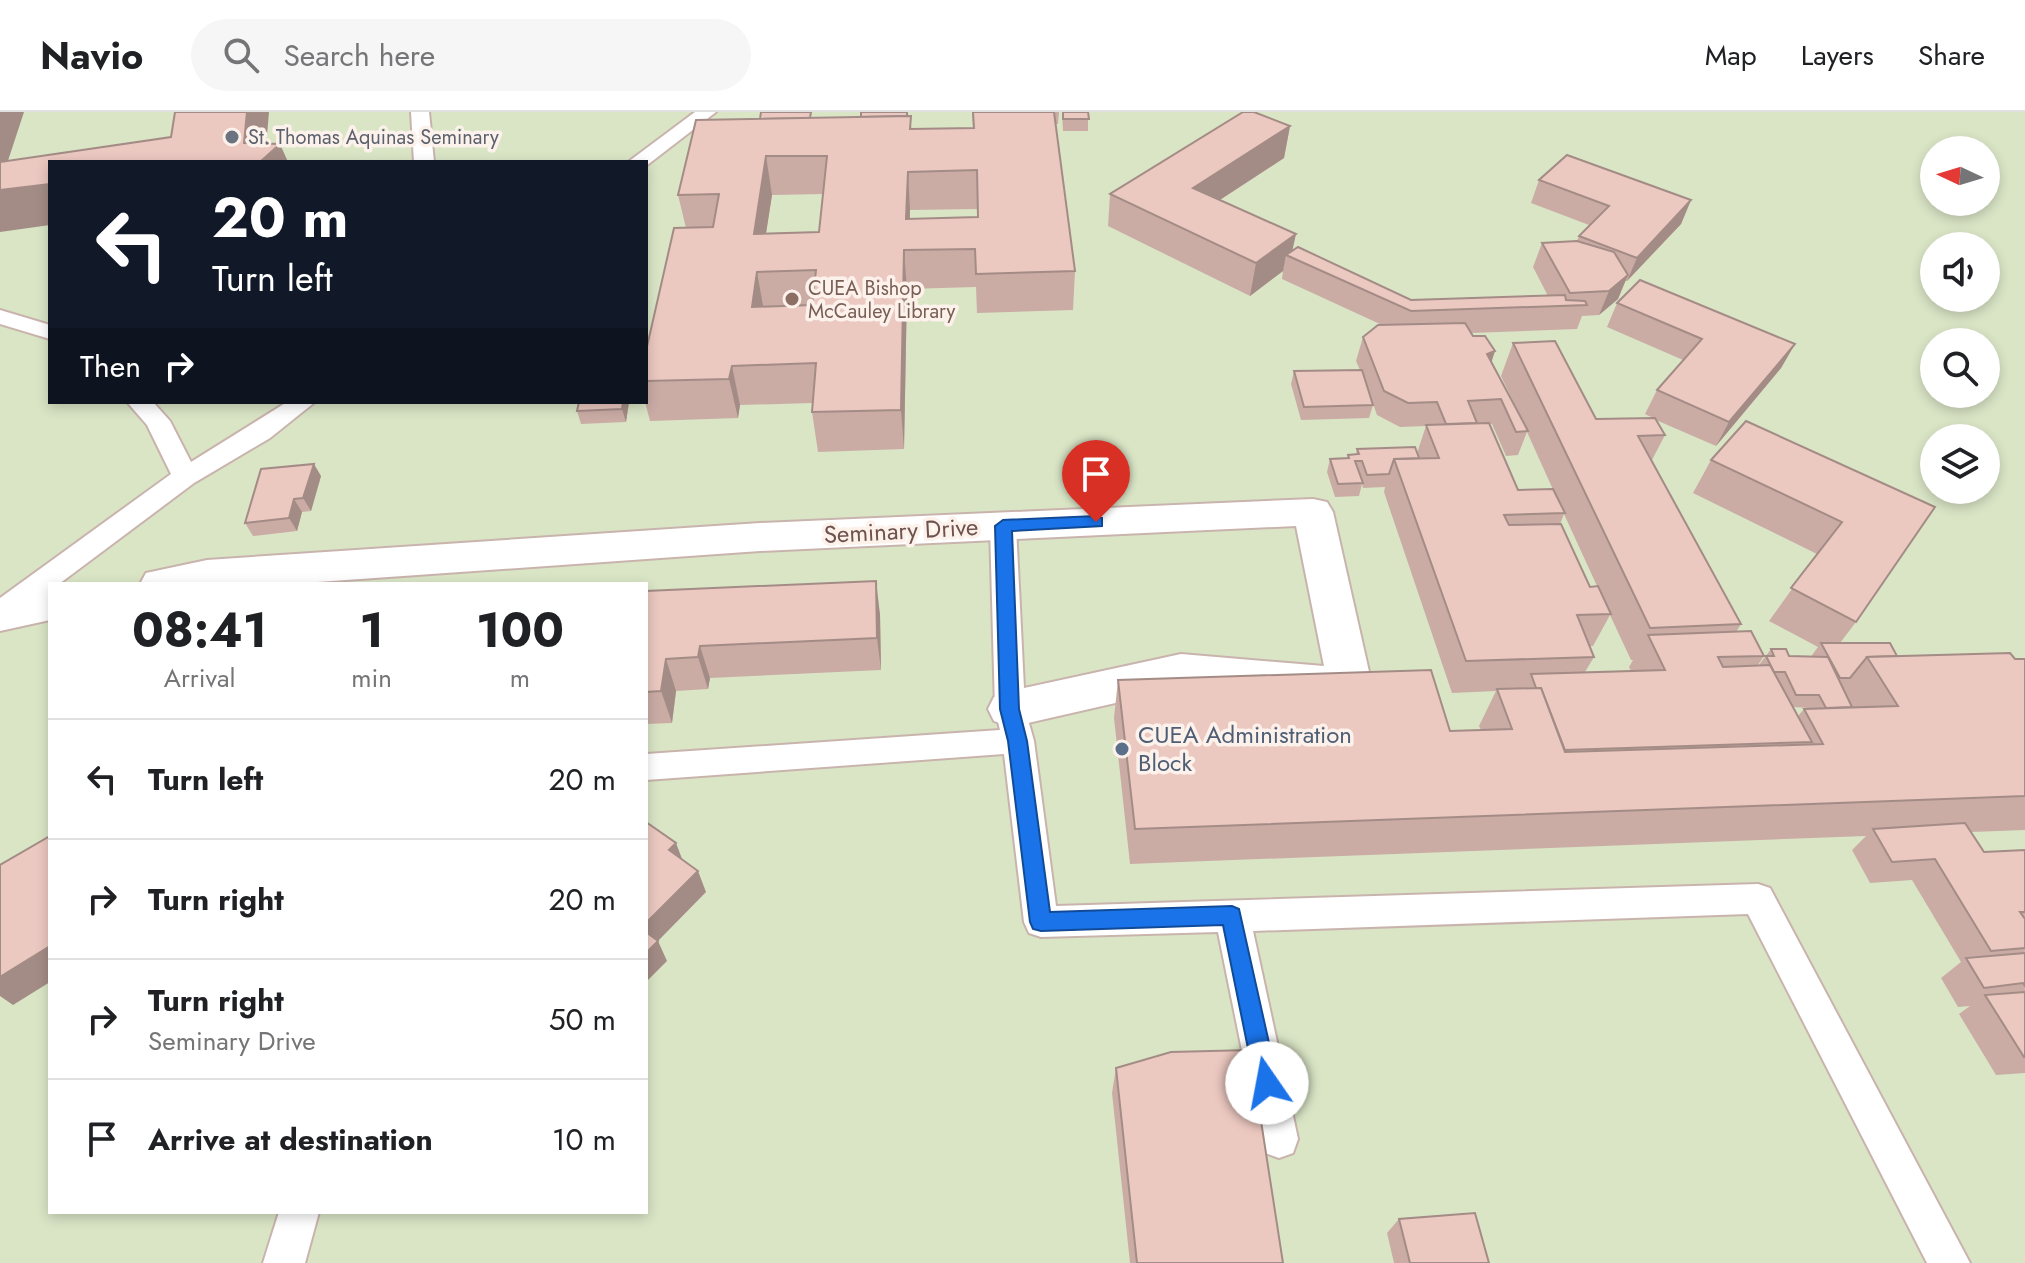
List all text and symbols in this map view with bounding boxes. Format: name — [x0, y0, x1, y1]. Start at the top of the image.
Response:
search box — [191, 19, 751, 91]
text: Navio — [40, 28, 143, 83]
icon: search — [219, 33, 263, 77]
text: Search here — [283, 34, 435, 77]
text: Map — [1705, 35, 1757, 76]
text: Layers — [1801, 35, 1874, 76]
text: Share — [1918, 35, 1985, 76]
place label: St. Thomas Aquinas Seminary — [248, 123, 499, 152]
marker: St. Thomas Aquinas Seminary — [223, 128, 241, 146]
north arrow — [1920, 136, 2000, 216]
map controls — [1920, 136, 2000, 504]
text: 20 m — [212, 177, 349, 258]
icon: left — [80, 192, 184, 296]
button: sound — [1920, 232, 2000, 312]
text: Turn left — [212, 252, 333, 304]
place label: CUEA Bishop McCauley Library — [808, 274, 956, 326]
marker: CUEA Bishop McCauley Library — [783, 290, 801, 308]
button: search — [1920, 328, 2000, 408]
icon: right — [157, 344, 201, 388]
text: Then — [80, 345, 141, 388]
button: layers — [1920, 424, 2000, 504]
pin — [1062, 440, 1130, 522]
icon: arrive — [1074, 452, 1118, 496]
street label: Seminary Drive — [823, 509, 979, 552]
text: 08:41 — [132, 596, 267, 665]
text: 1 — [359, 596, 384, 665]
text: 100 — [476, 596, 564, 665]
text: Arrival — [164, 659, 235, 697]
text: min — [351, 659, 392, 697]
text: m — [510, 659, 530, 697]
place label: CUEA Administration Block — [1138, 717, 1352, 780]
marker: CUEA Administration Block — [1113, 740, 1131, 758]
icon: left — [80, 757, 124, 801]
text: Turn left — [148, 758, 263, 801]
text: 20 m — [549, 758, 616, 801]
icon: right — [80, 877, 124, 921]
text: Turn right — [148, 878, 284, 921]
text: 20 m — [549, 878, 616, 921]
text: Turn right — [148, 979, 284, 1022]
icon: right — [80, 997, 124, 1041]
text: 50 m — [549, 998, 616, 1041]
text: Seminary Drive — [148, 1022, 316, 1060]
position arrow — [1225, 1041, 1309, 1125]
icon: arrive — [80, 1117, 124, 1161]
text: Arrive at destination — [148, 1118, 433, 1161]
text: 10 m — [552, 1118, 616, 1161]

